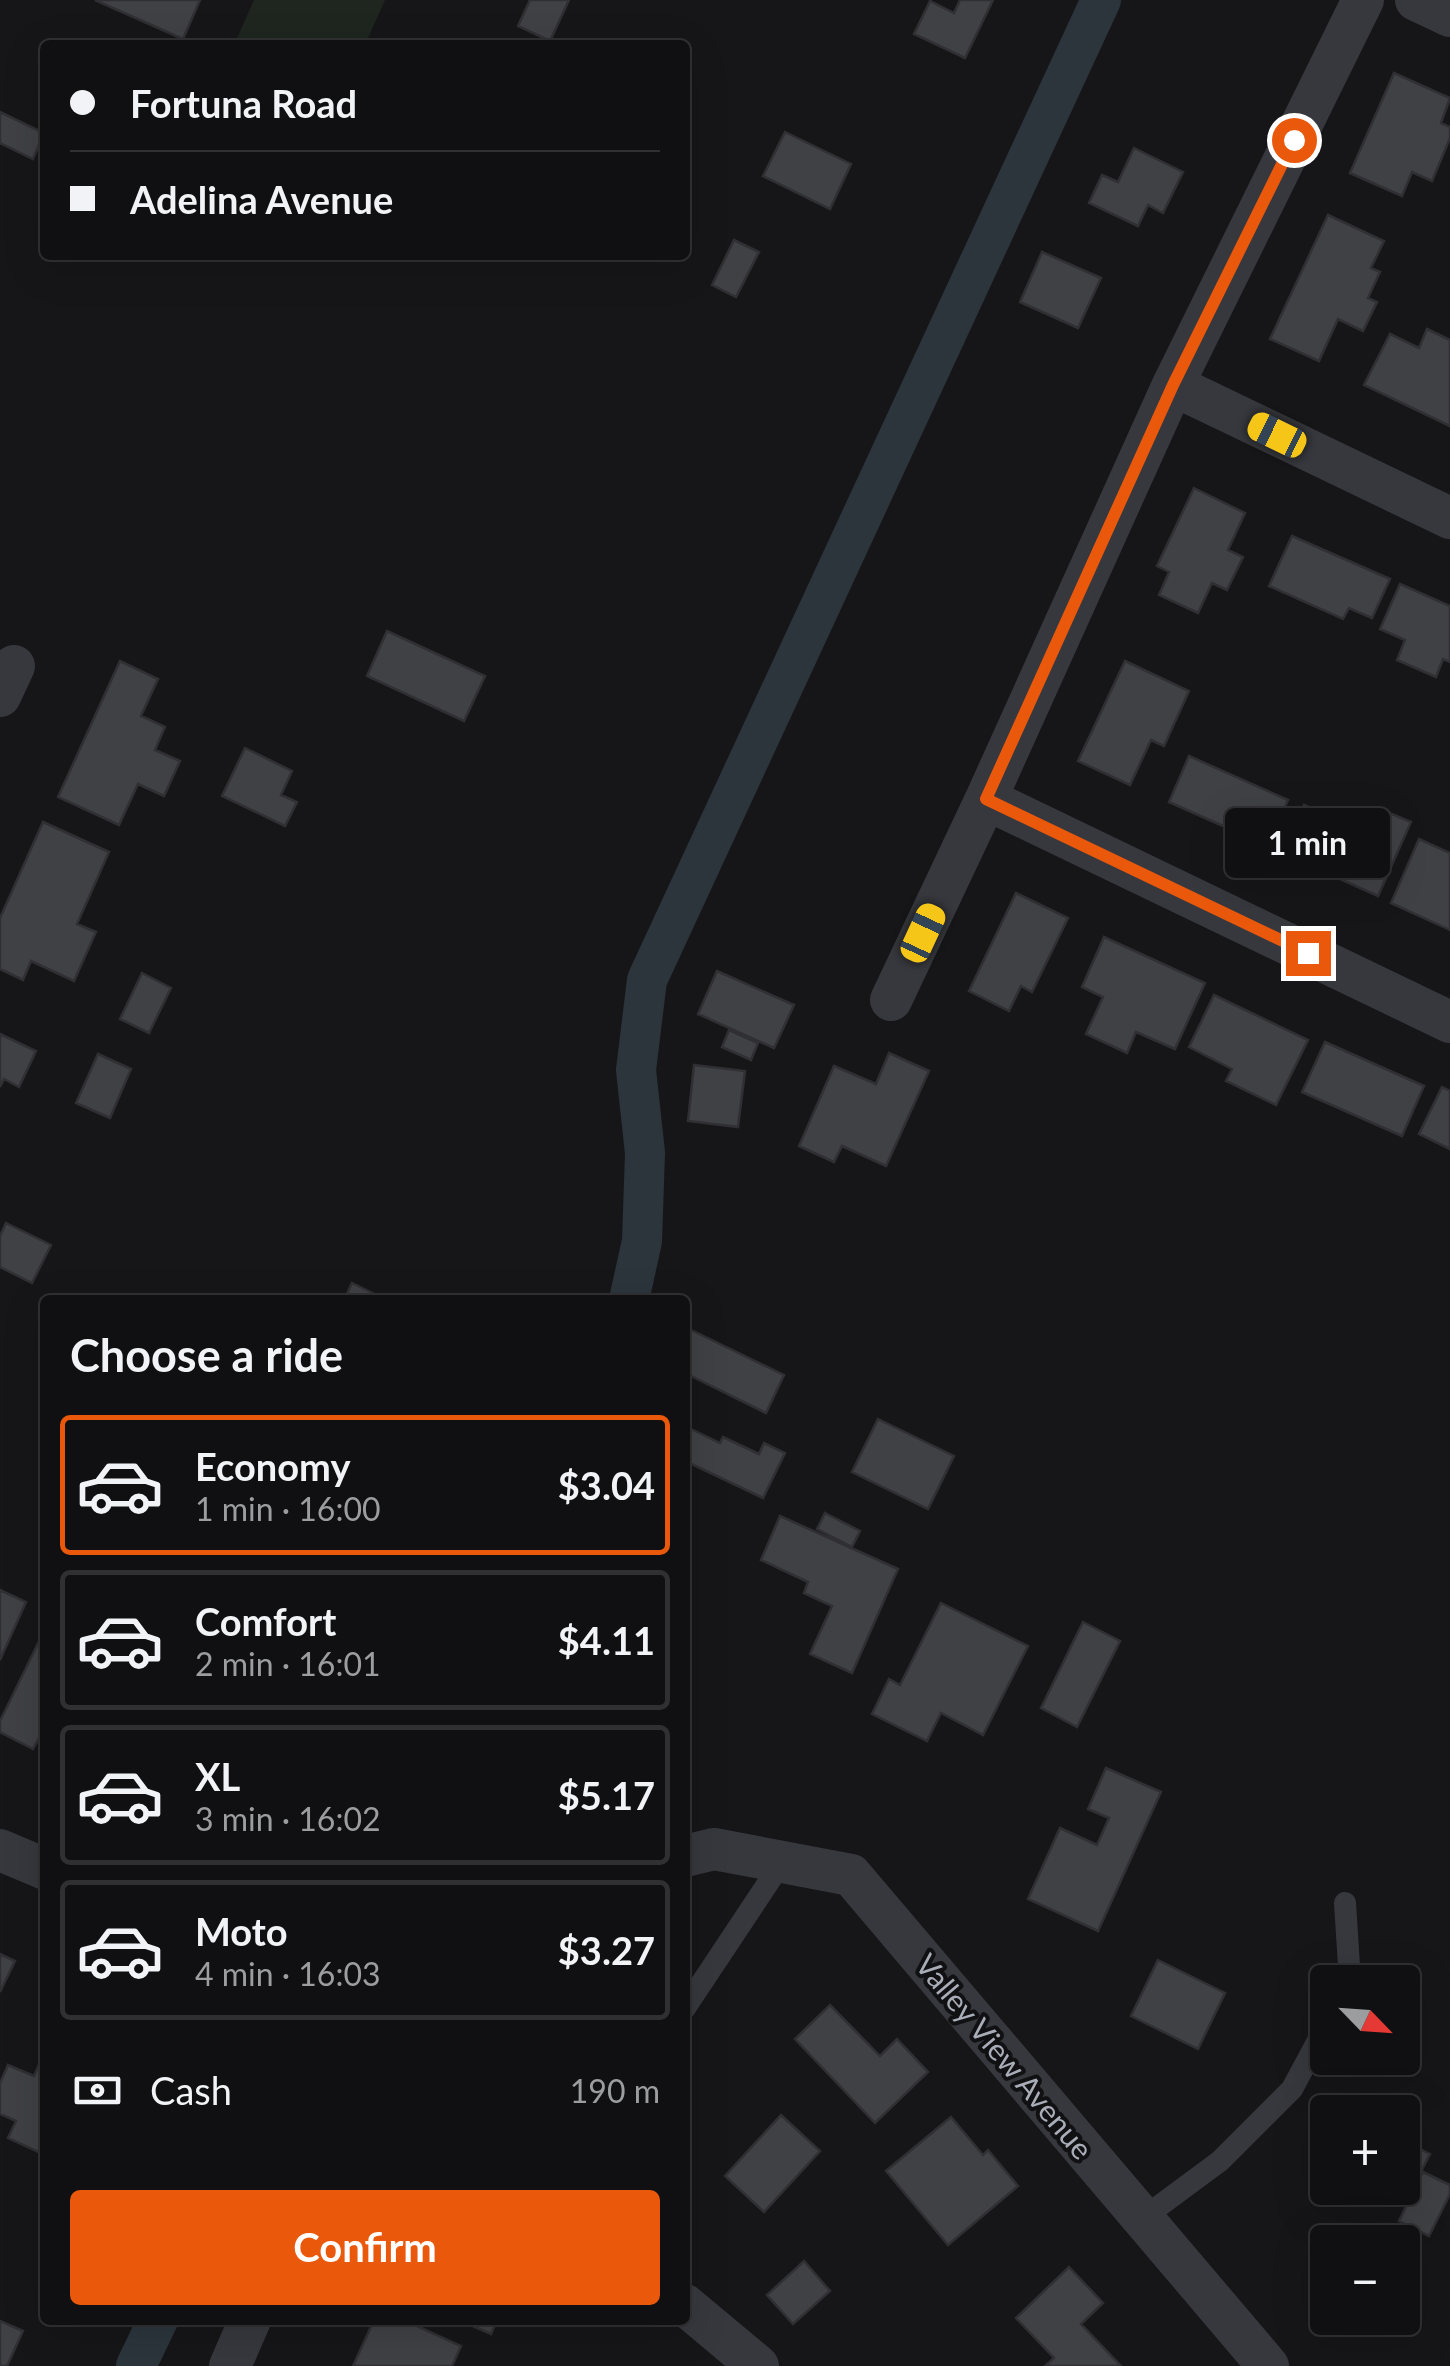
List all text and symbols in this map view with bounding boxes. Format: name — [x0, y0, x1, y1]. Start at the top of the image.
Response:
text: Fortuna Road — [130, 80, 357, 126]
route start — [1272, 118, 1317, 163]
text: Adelina Avenue — [130, 176, 393, 222]
car — [1243, 408, 1311, 462]
callout: 1 min — [1226, 808, 1390, 878]
text: 1 min — [1268, 823, 1347, 862]
car — [897, 899, 949, 967]
route end — [1286, 931, 1331, 976]
text: Choose a ride — [70, 1328, 343, 1382]
icon: car — [75, 1440, 165, 1530]
text: Economy — [195, 1443, 350, 1489]
text: $3.04 — [558, 1462, 655, 1508]
text: 1 min · 16:00 — [195, 1489, 381, 1528]
icon: car — [75, 1595, 165, 1685]
text: Comfort — [195, 1598, 336, 1644]
text: $4.11 — [558, 1617, 655, 1663]
text: 2 min · 16:01 — [195, 1644, 381, 1683]
icon: car — [75, 1750, 165, 1840]
text: XL — [195, 1753, 240, 1799]
text: $5.17 — [558, 1772, 655, 1818]
text: 3 min · 16:02 — [195, 1799, 381, 1838]
icon: car — [75, 1905, 165, 1995]
text: Moto — [195, 1908, 288, 1954]
text: $3.27 — [558, 1927, 655, 1973]
street label: Valley View Avenue — [909, 1946, 1101, 2166]
text: 4 min · 16:03 — [195, 1954, 381, 1993]
north arrow — [1310, 1965, 1420, 2075]
map controls — [1310, 1965, 1420, 2335]
icon: cash — [70, 2063, 125, 2118]
text: Cash — [150, 2067, 232, 2113]
text: 190 m — [570, 2071, 660, 2110]
button: + — [1310, 2095, 1420, 2205]
button: Confirm — [70, 2190, 660, 2305]
button: − — [1310, 2225, 1420, 2335]

